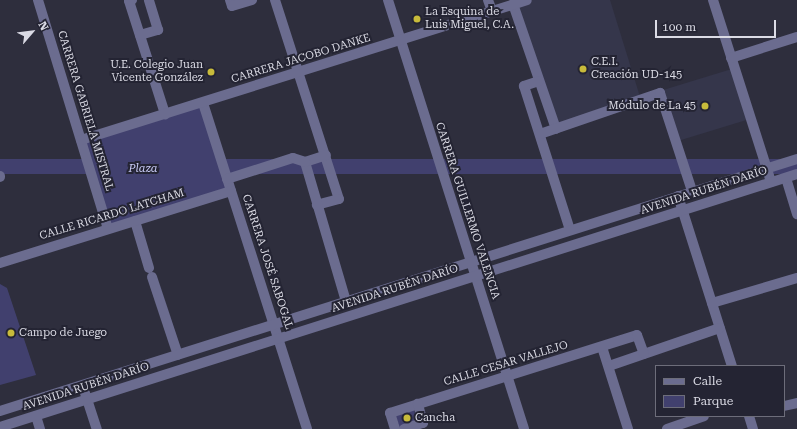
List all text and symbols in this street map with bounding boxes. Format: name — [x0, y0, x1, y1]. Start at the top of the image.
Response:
place label: La Esquina de Luis Miguel, C.A. — [425, 6, 514, 32]
north arrow — [12, 12, 52, 52]
scale bar — [657, 12, 778, 38]
marker: La Esquina de Luis Miguel, C.A. — [412, 14, 422, 24]
text: N — [35, 19, 51, 33]
text: 100 m — [662, 20, 696, 34]
street label: CARRERA GABRIELA MISTRAL — [54, 29, 116, 193]
street label: CARRERA JACOBO DANKE — [230, 32, 372, 86]
place label: C.E.I. Creación UD-145 — [591, 56, 682, 82]
place label: U.E. Colegio Juan Vicente González — [110, 59, 203, 85]
marker: C.E.I. Creación UD-145 — [578, 64, 588, 74]
marker: U.E. Colegio Juan Vicente González — [206, 67, 216, 77]
place label: Módulo de La 45 — [608, 99, 696, 113]
marker: Módulo de La 45 — [699, 100, 711, 112]
street label: CARRERA GUILLERMO VALENCIA — [432, 121, 502, 301]
park label: Plaza — [128, 162, 158, 176]
street label: AVENIDA RUBÉN DARÍO — [639, 164, 769, 218]
street label: CALLE RICARDO LATCHAM — [38, 187, 186, 243]
street label: CARRERA JOSÉ SABOGAL — [239, 193, 295, 331]
street label: AVENIDA RUBÉN DARÍO — [330, 262, 460, 316]
place label: Campo de Juego — [19, 326, 107, 340]
marker: Campo de Juego — [6, 328, 16, 338]
street label: CALLE CESAR VALLEJO — [442, 339, 570, 389]
street label: AVENIDA RUBÉN DARÍO — [21, 360, 151, 414]
legend — [655, 365, 785, 417]
text: Calle — [693, 374, 722, 388]
text: Parque — [693, 394, 733, 408]
place label: Cancha — [415, 411, 455, 425]
marker: Cancha — [402, 413, 412, 423]

